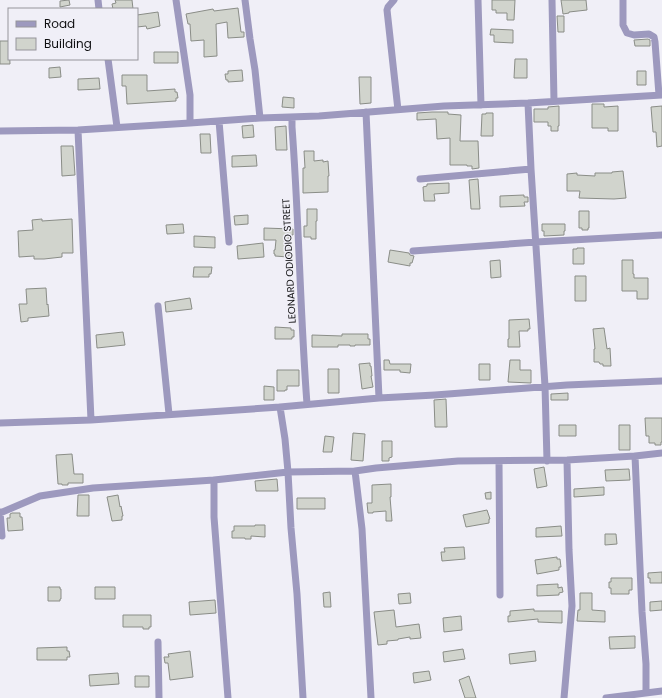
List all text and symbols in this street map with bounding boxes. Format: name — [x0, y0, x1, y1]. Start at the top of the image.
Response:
legend — [8, 8, 138, 60]
text: Road — [44, 15, 75, 32]
text: Building — [44, 35, 92, 52]
street label: LEONARD ODIODIO STREET — [278, 197, 300, 324]

